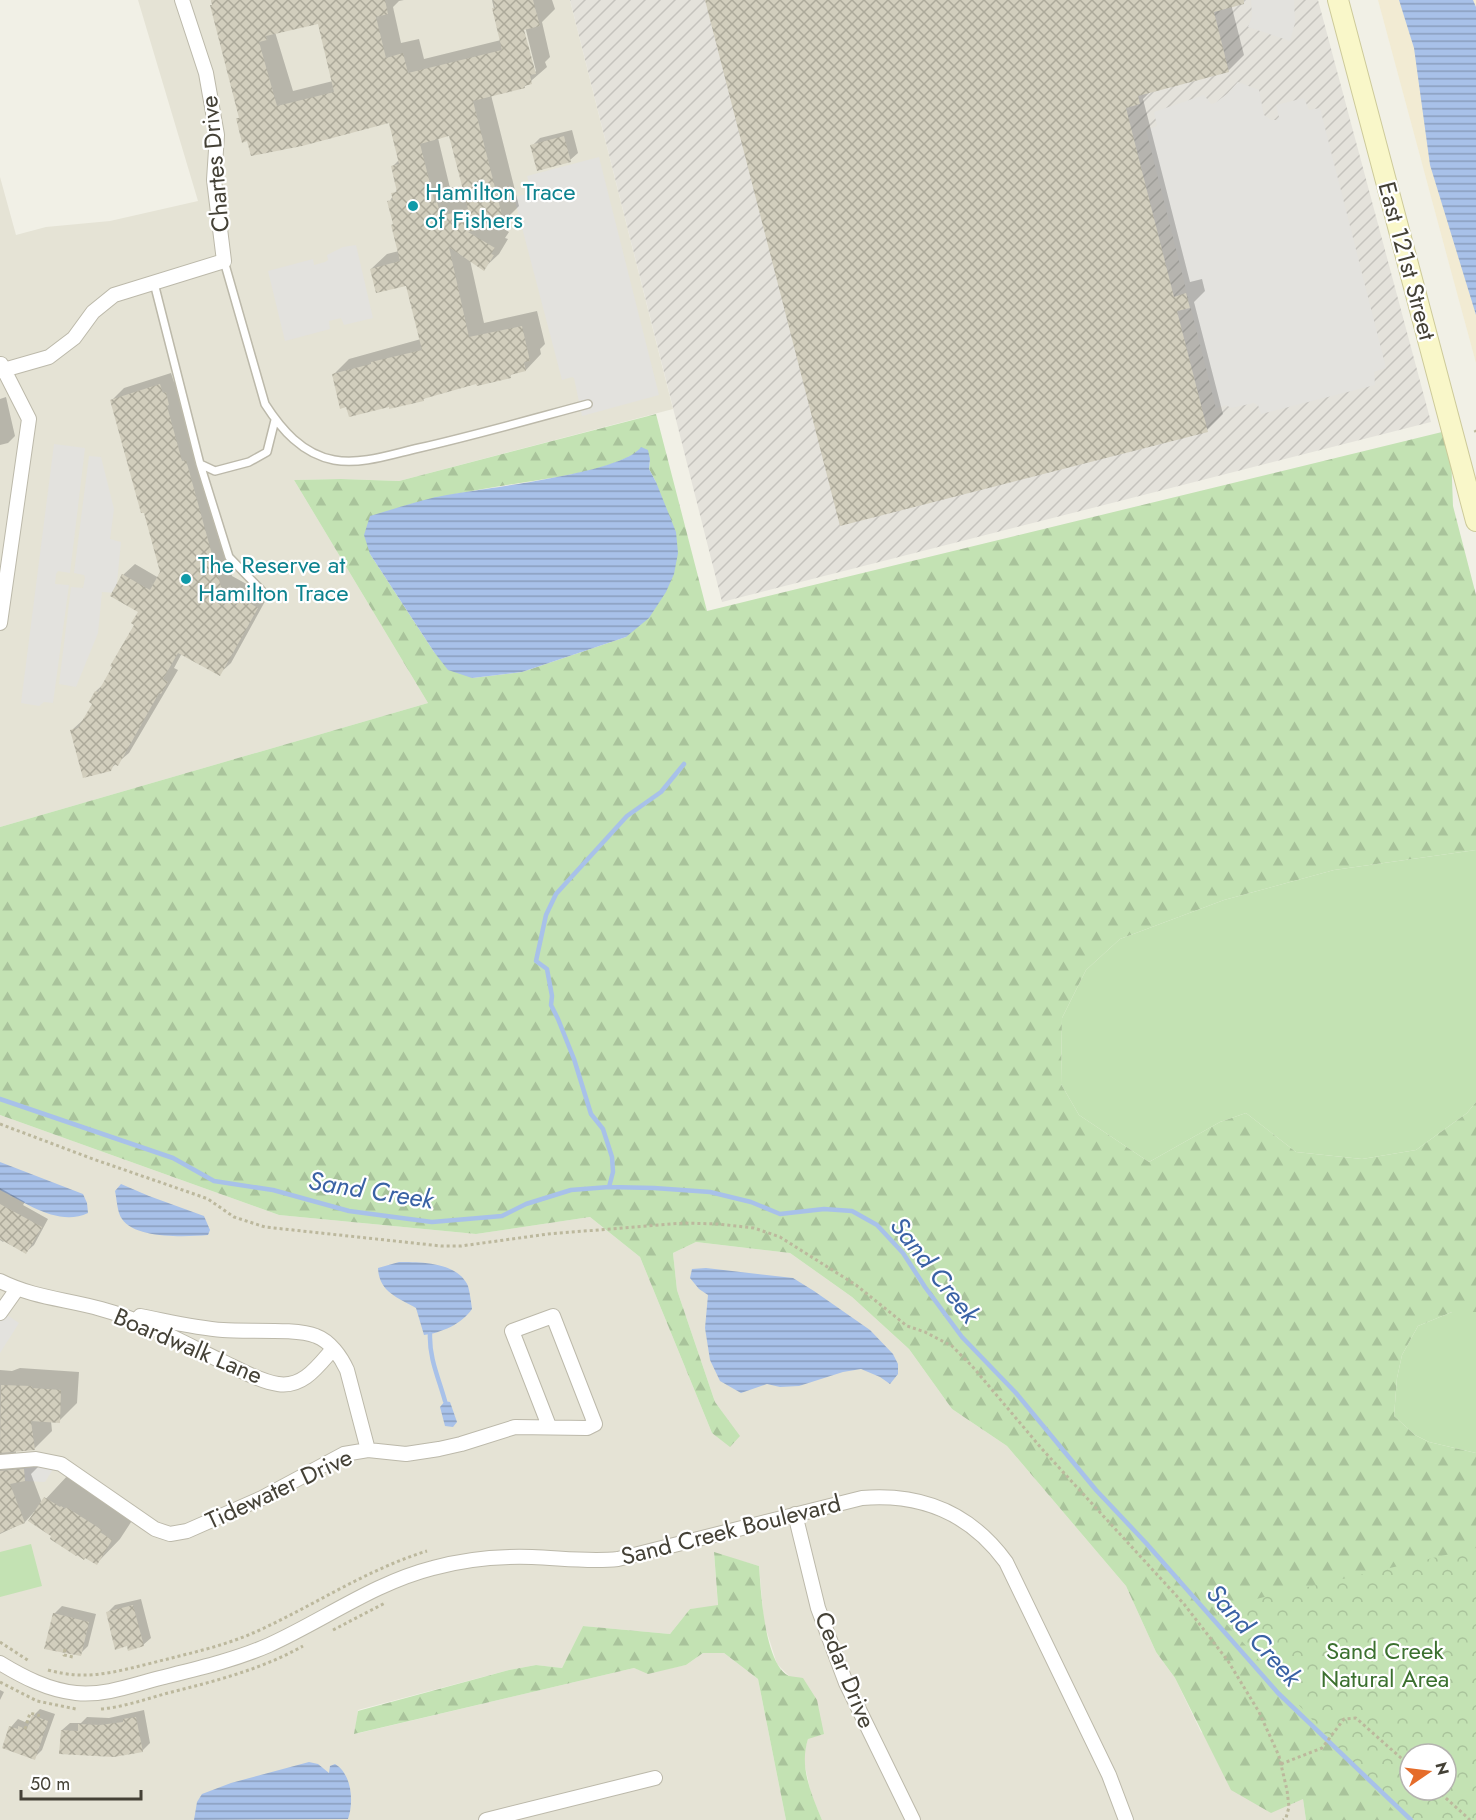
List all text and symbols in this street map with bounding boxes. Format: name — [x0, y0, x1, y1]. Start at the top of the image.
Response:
street label: Chartes Drive — [191, 94, 238, 234]
place label: Hamilton Trace of Fishers — [425, 174, 576, 237]
street label: East 121st Street — [1370, 178, 1445, 344]
marker: Hamilton Trace of Fishers — [406, 199, 420, 213]
place label: The Reserve at Hamilton Trace — [198, 547, 349, 610]
marker: The Reserve at Hamilton Trace — [179, 572, 193, 586]
water label: Sand Creek — [306, 1161, 438, 1219]
water label: Sand Creek — [881, 1209, 990, 1333]
street label: Boardwalk Lane — [108, 1298, 268, 1393]
street label: Tidewater Drive — [200, 1439, 358, 1538]
street label: Sand Creek Boulevard — [617, 1485, 845, 1574]
water label: Sand Creek — [1198, 1575, 1312, 1696]
street label: Cedar Drive — [806, 1606, 885, 1733]
park label: Sand Creek Natural Area — [1321, 1633, 1449, 1696]
north arrow — [1398, 1742, 1458, 1802]
text: N — [1429, 1760, 1455, 1777]
scale bar — [21, 1763, 141, 1801]
text: 50 m — [30, 1771, 70, 1797]

